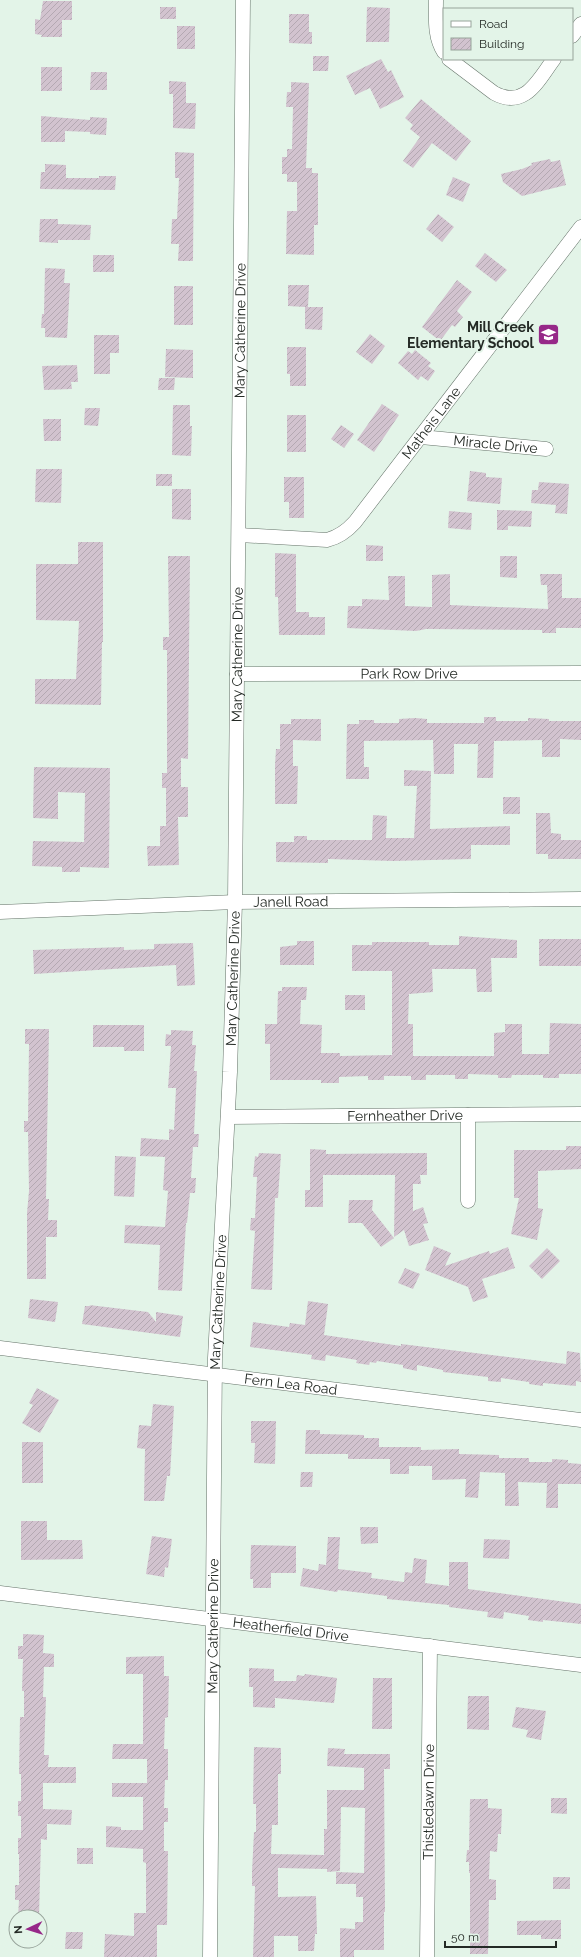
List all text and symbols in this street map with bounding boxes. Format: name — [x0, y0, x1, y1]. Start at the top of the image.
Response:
legend — [443, 8, 573, 60]
text: Road — [479, 17, 508, 31]
text: Building — [479, 37, 525, 51]
street label: Mary Catherine Drive — [231, 263, 249, 398]
place label: Mill Creek Elementary School — [407, 319, 535, 351]
school or university icon: Mill Creek Elementary School — [536, 322, 562, 348]
street label: Matheis Lane — [398, 384, 464, 462]
street label: Miracle Drive — [453, 432, 539, 456]
street label: Mary Catherine Drive — [229, 587, 246, 722]
street label: Park Row Drive — [360, 665, 458, 682]
street label: Janell Road — [253, 893, 328, 910]
street label: Mary Catherine Drive — [223, 911, 243, 1046]
street label: Fernheather Drive — [347, 1107, 463, 1124]
street label: Mary Catherine Drive — [207, 1234, 229, 1370]
street label: Fern Lea Road — [243, 1370, 338, 1398]
street label: Mary Catherine Drive — [204, 1558, 221, 1694]
street label: Heatherfield Drive — [232, 1614, 350, 1644]
street label: Thistledawn Drive — [420, 1744, 437, 1860]
north arrow — [8, 1909, 48, 1949]
scale bar — [445, 1923, 556, 1949]
text: N — [12, 1925, 25, 1934]
text: 50 m — [451, 1930, 479, 1944]

